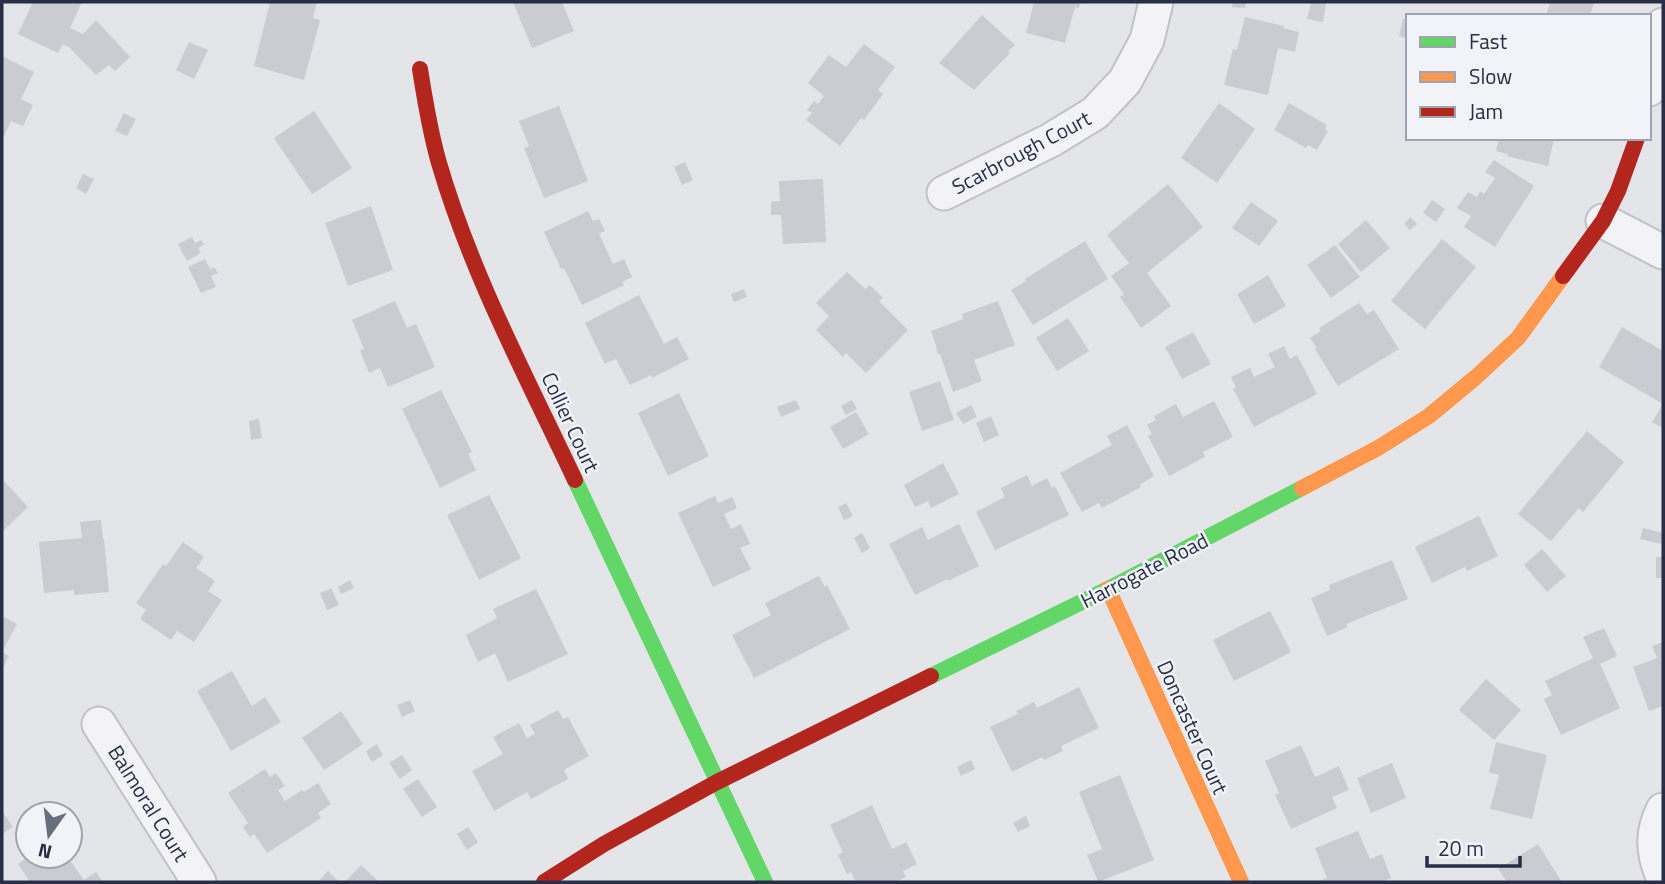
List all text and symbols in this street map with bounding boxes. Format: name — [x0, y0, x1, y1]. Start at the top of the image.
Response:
legend — [1406, 14, 1651, 140]
text: Fast — [1469, 25, 1508, 57]
text: Slow — [1469, 60, 1512, 92]
text: Jam — [1469, 95, 1503, 127]
street label: Scarbrough Court — [946, 102, 1097, 202]
street label: Collier Court — [534, 367, 608, 478]
street label: Harrogate Road — [1075, 524, 1213, 616]
street label: Doncaster Court — [1149, 655, 1237, 800]
street label: Balmoral Court — [100, 738, 198, 868]
north arrow — [14, 800, 84, 870]
scale bar — [1427, 824, 1520, 868]
text: 20 m — [1438, 832, 1484, 864]
text: N — [35, 836, 55, 868]

